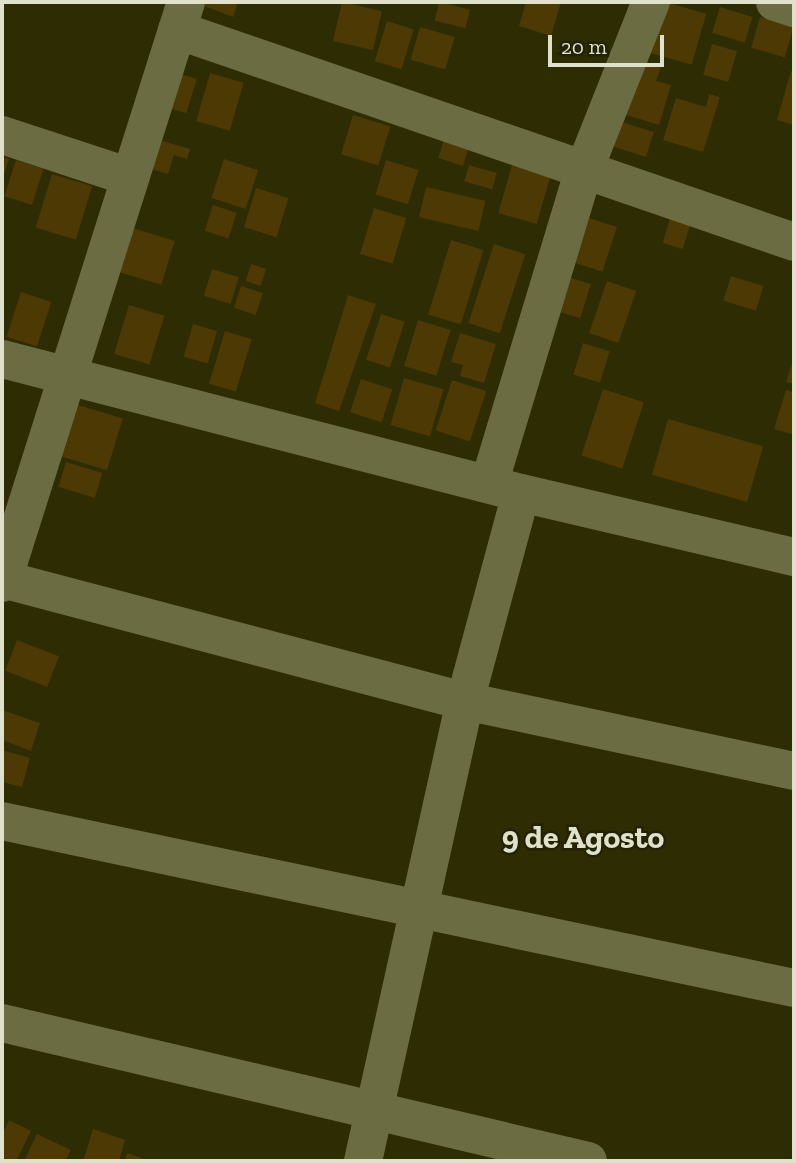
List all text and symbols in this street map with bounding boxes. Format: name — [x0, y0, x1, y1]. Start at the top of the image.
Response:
scale bar — [551, 21, 666, 65]
text: 20 m — [561, 34, 607, 59]
district label: 9 de Agosto — [501, 818, 665, 856]

